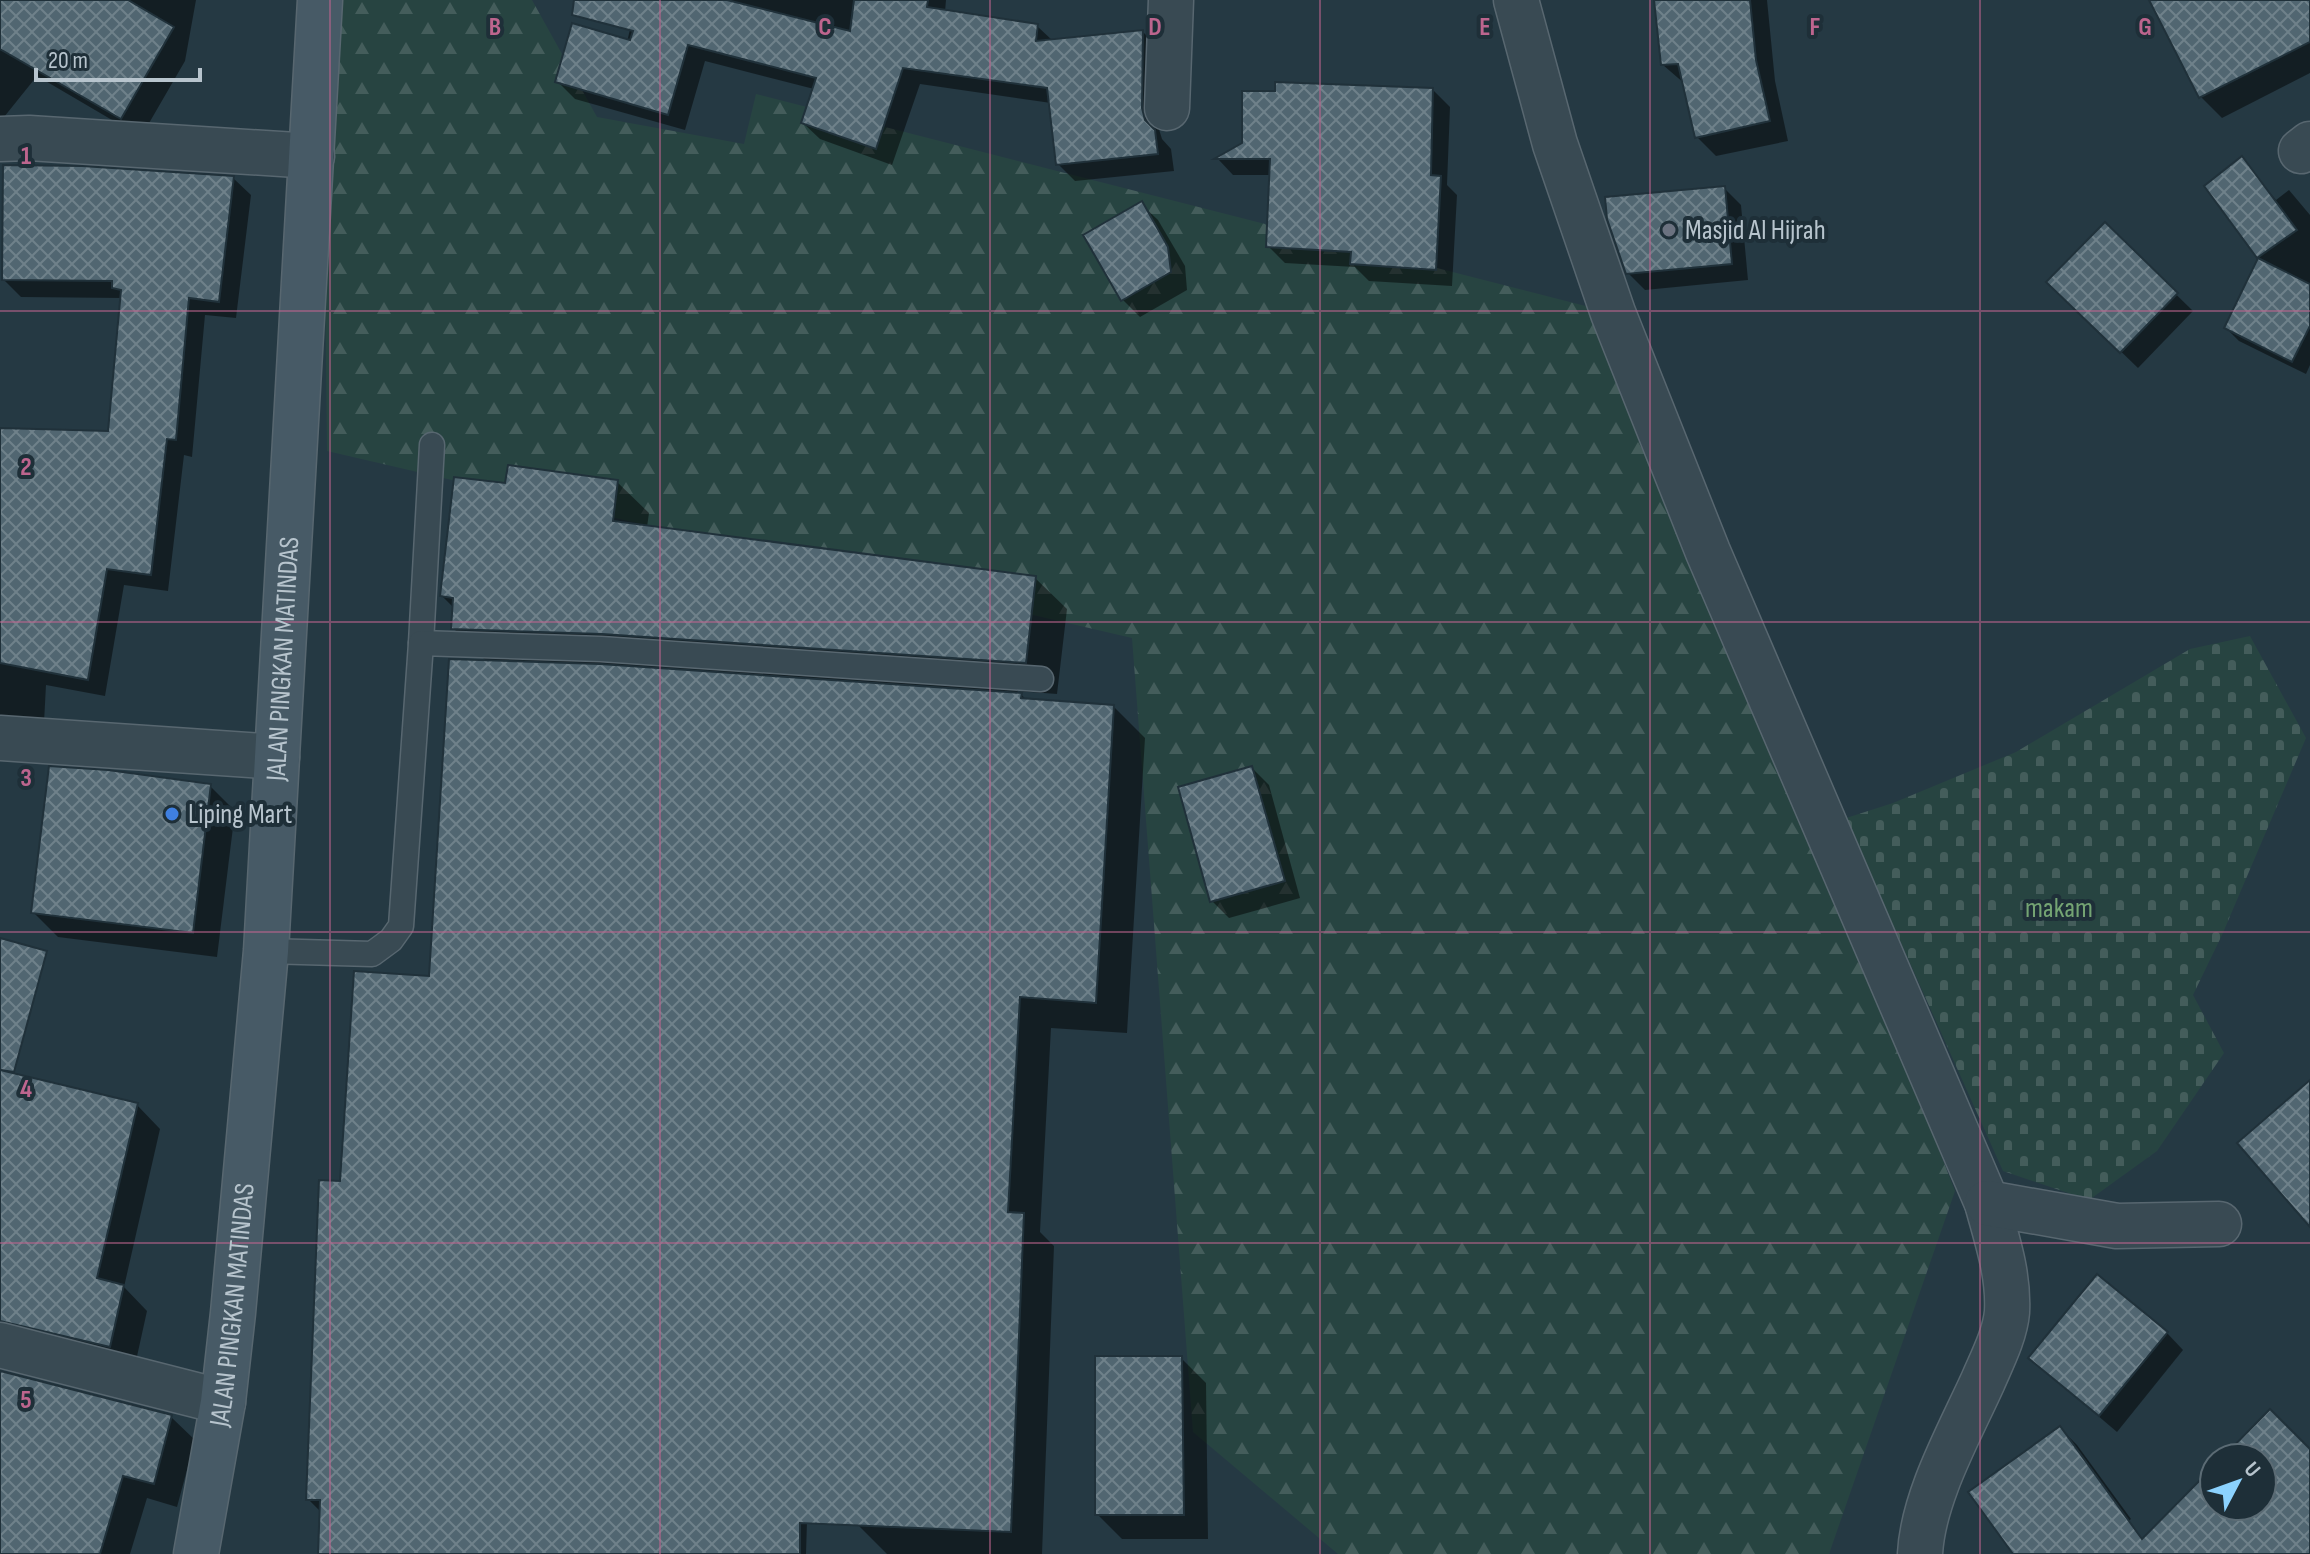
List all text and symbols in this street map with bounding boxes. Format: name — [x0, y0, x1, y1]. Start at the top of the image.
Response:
text: B — [489, 12, 501, 43]
text: C — [818, 12, 832, 43]
text: D — [1148, 12, 1162, 43]
text: E — [1479, 12, 1491, 43]
text: F — [1810, 12, 1821, 43]
text: G — [2138, 12, 2152, 43]
scale bar — [36, 32, 200, 82]
text: 20 m — [48, 46, 88, 75]
text: 1 — [21, 141, 31, 172]
place label: Masjid Al Hijrah — [1685, 214, 1826, 247]
marker: Masjid Al Hijrah — [1660, 221, 1678, 239]
text: 2 — [20, 452, 32, 483]
street label: JALAN PINGKAN MATINDAS — [259, 536, 306, 783]
text: 3 — [20, 763, 32, 794]
place label: Liping Mart — [188, 798, 292, 831]
marker: Liping Mart — [163, 805, 181, 823]
park label: makam — [2025, 892, 2093, 925]
text: 4 — [20, 1074, 32, 1105]
street label: JALAN PINGKAN MATINDAS — [202, 1182, 261, 1430]
text: 5 — [20, 1385, 32, 1416]
north arrow — [2198, 1442, 2278, 1522]
text: U — [2238, 1457, 2266, 1483]

